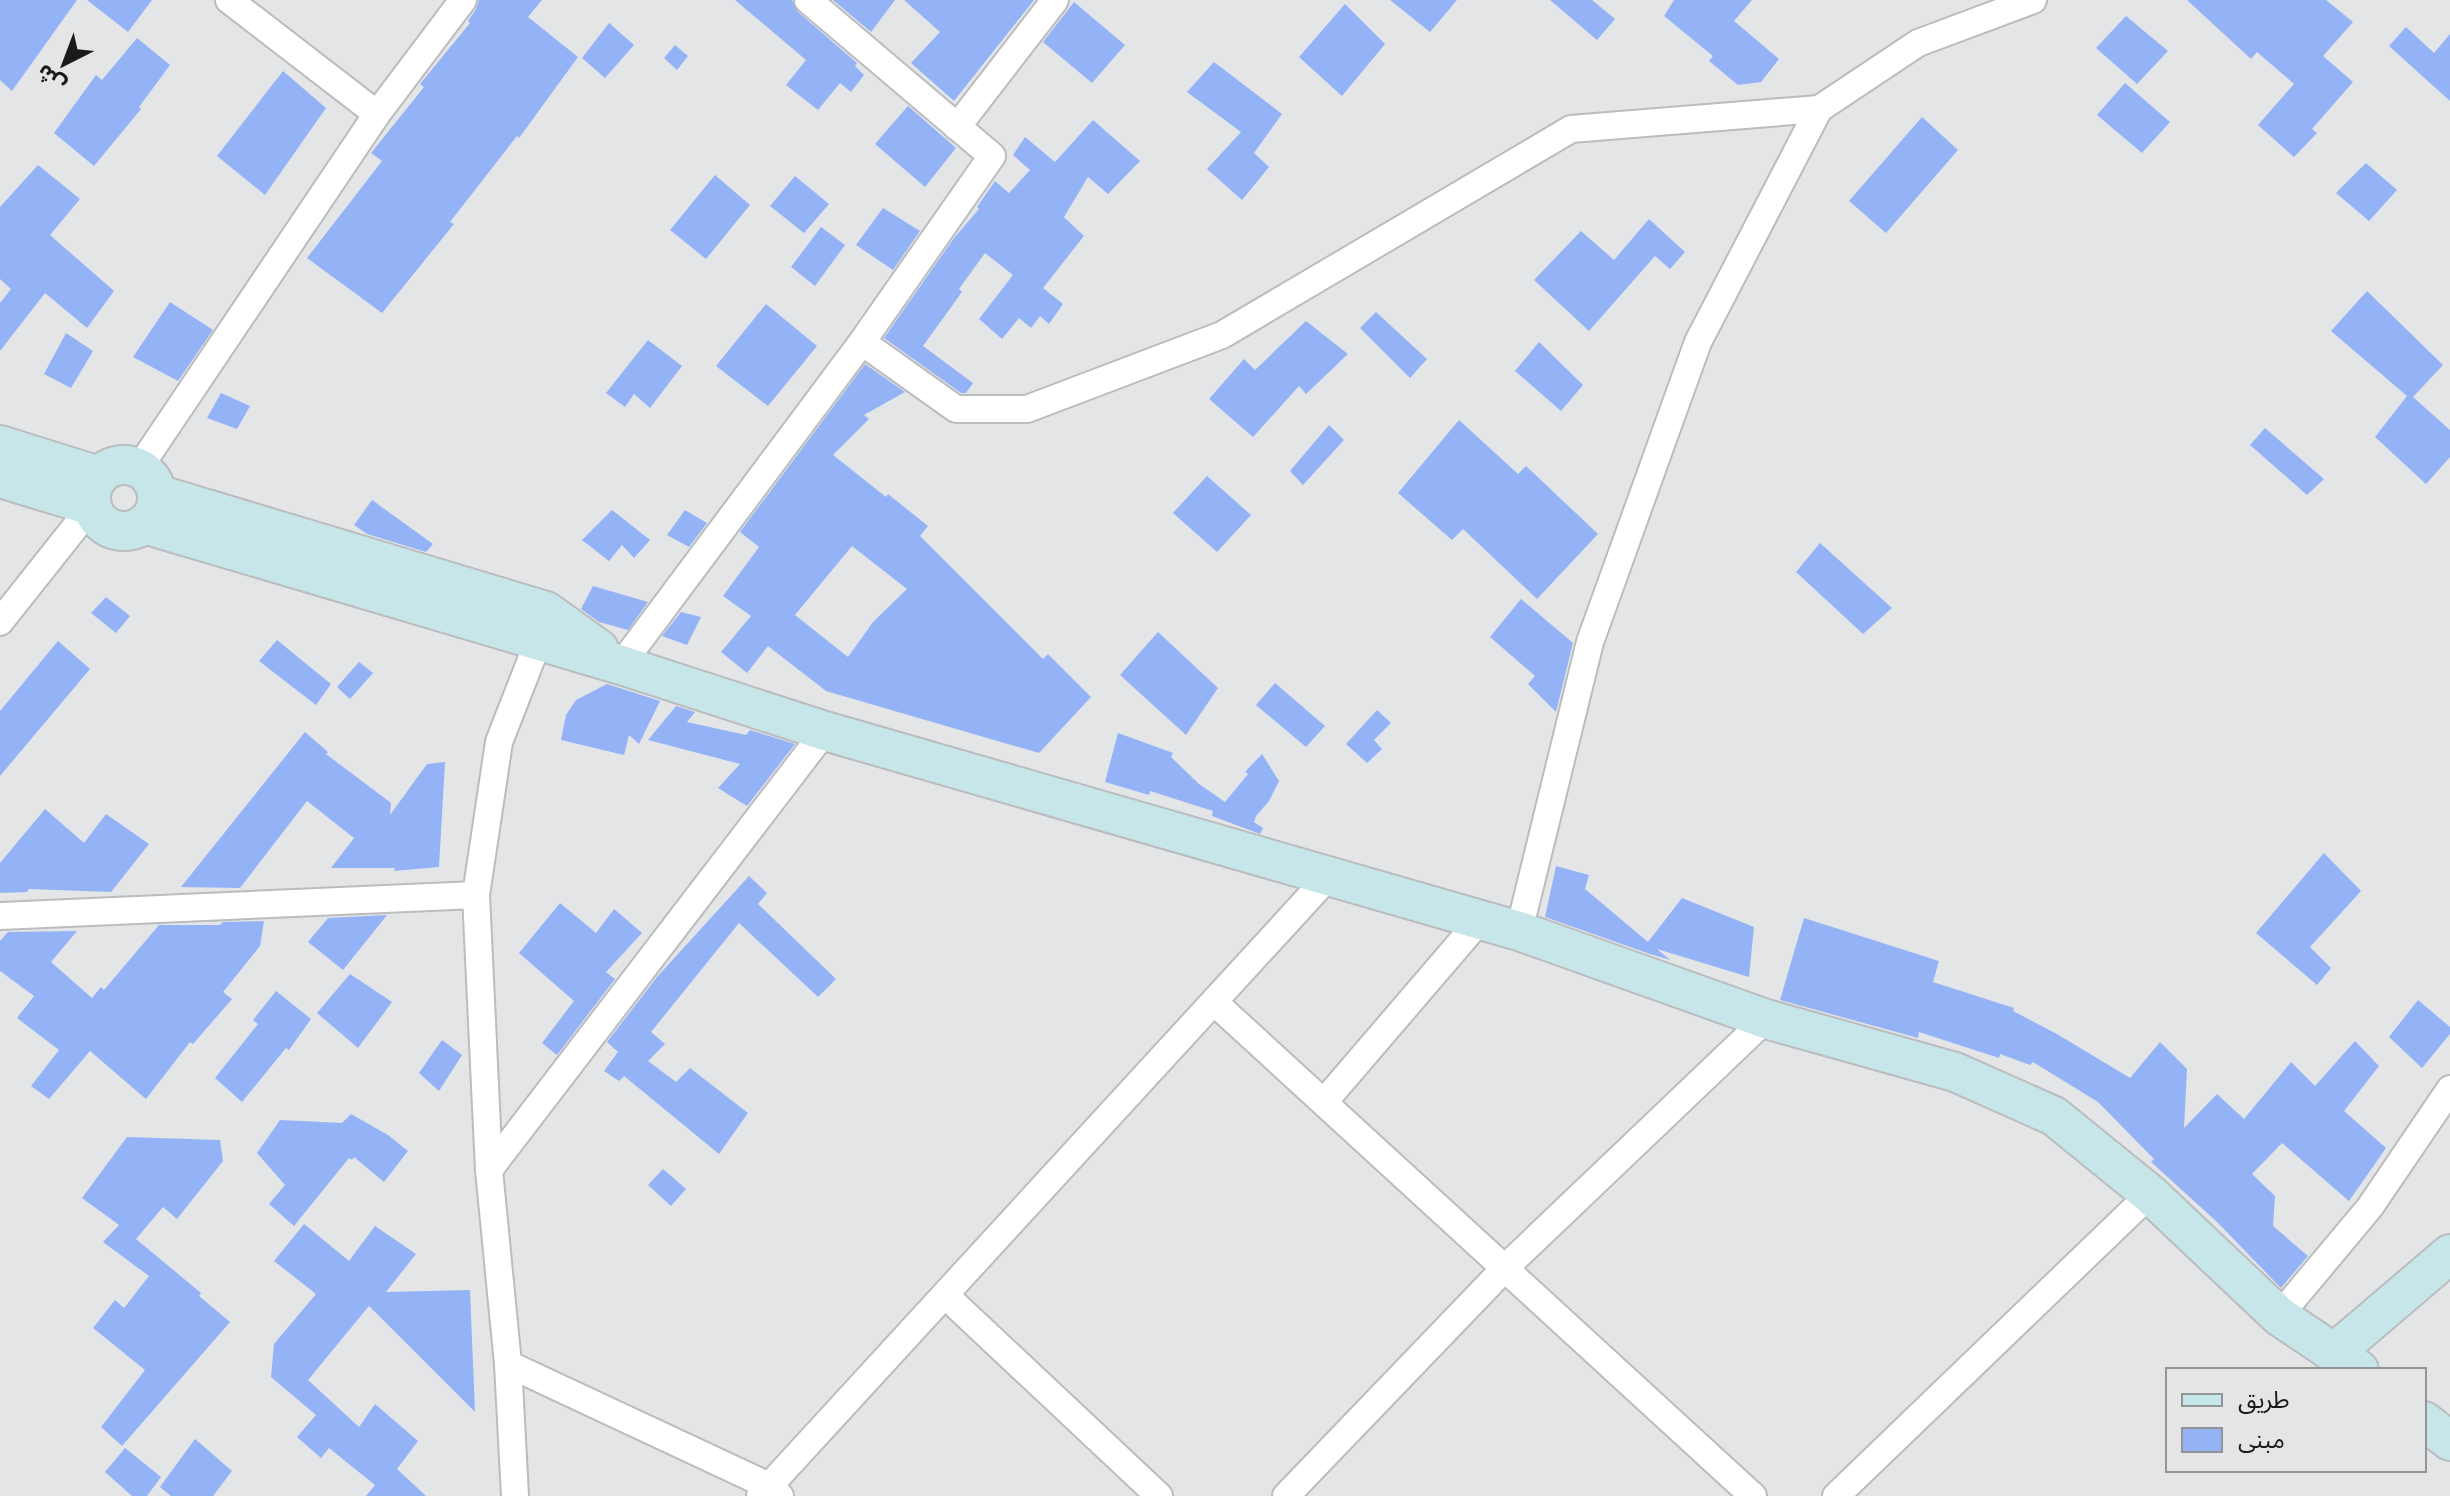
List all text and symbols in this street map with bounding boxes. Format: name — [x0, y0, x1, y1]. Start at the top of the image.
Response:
north arrow — [24, 24, 104, 104]
text: ش — [30, 58, 71, 99]
legend — [2166, 1368, 2426, 1472]
text: طريق — [2238, 1384, 2290, 1415]
text: مبنى — [2238, 1424, 2285, 1455]

